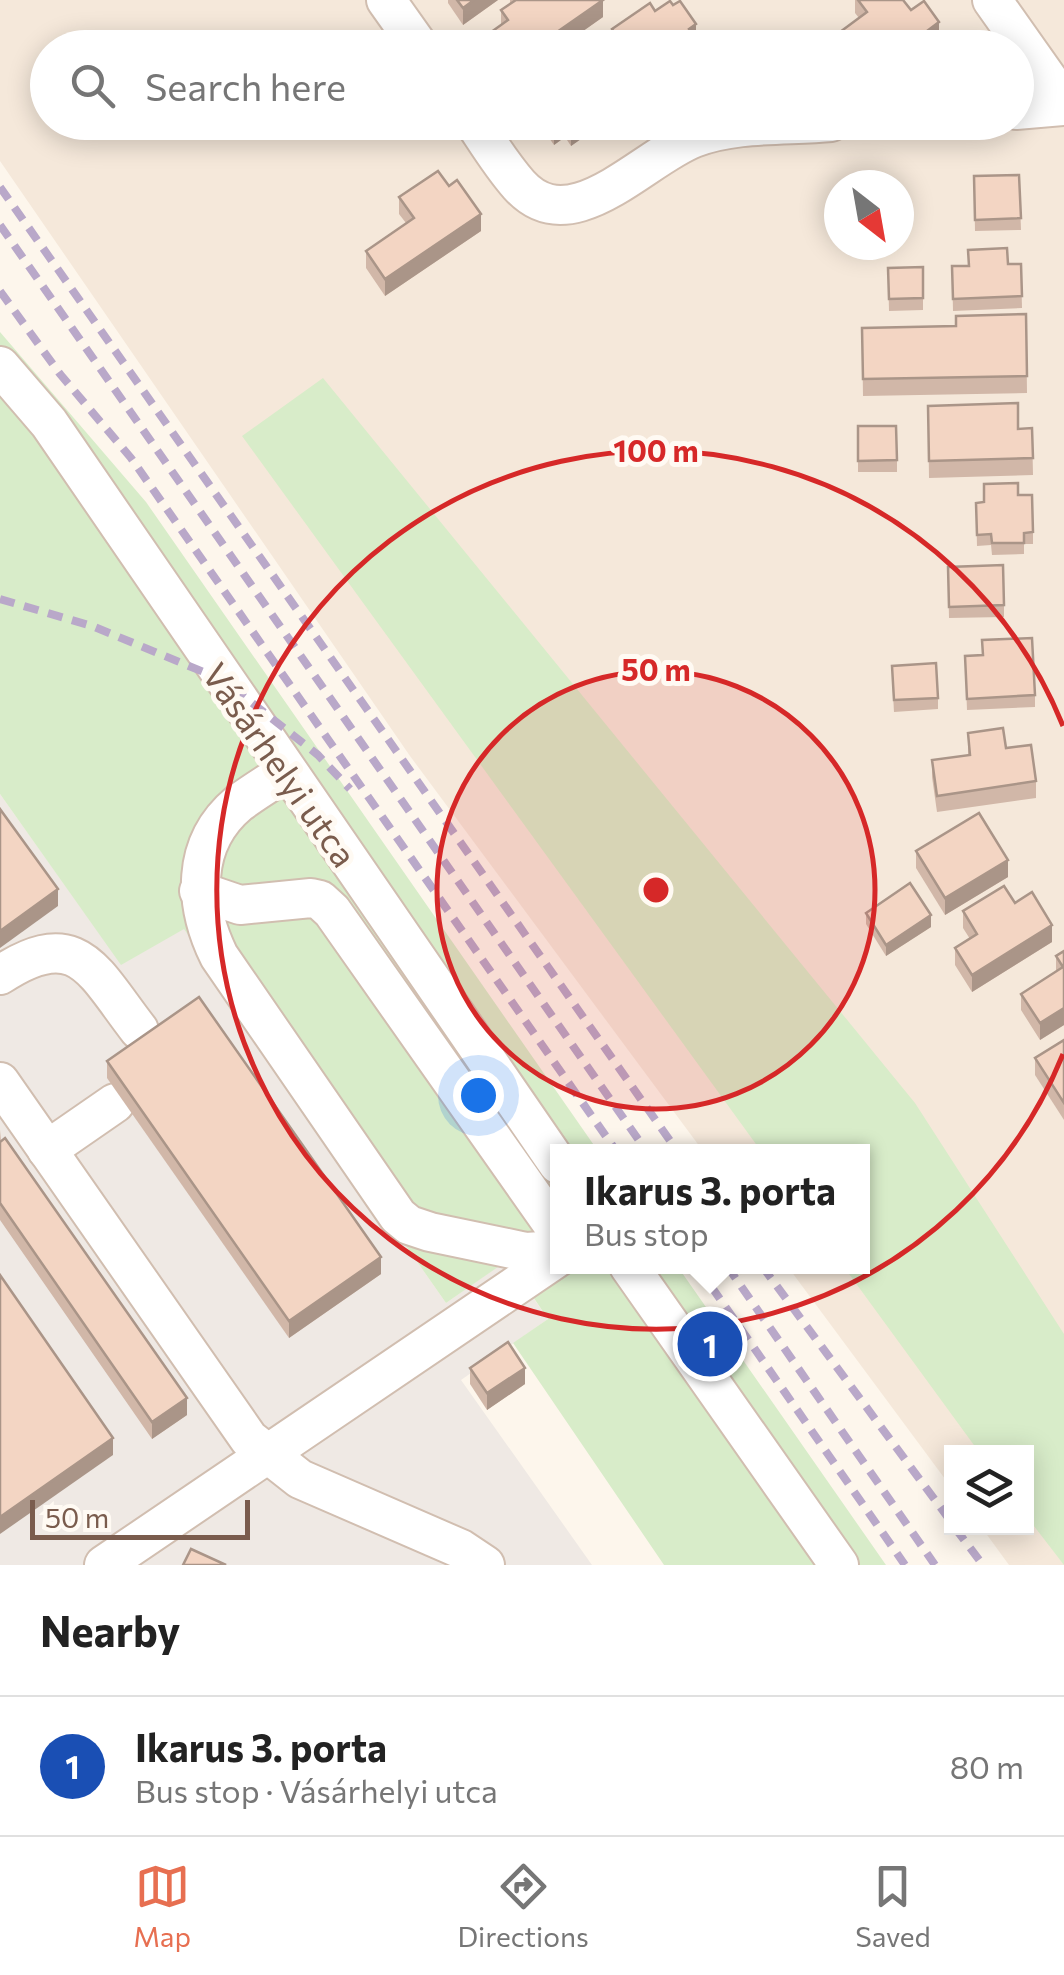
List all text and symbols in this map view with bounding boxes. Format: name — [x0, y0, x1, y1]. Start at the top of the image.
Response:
search box — [30, 30, 1034, 140]
icon: search — [65, 58, 120, 113]
text: Search here — [145, 62, 346, 109]
north arrow — [824, 170, 914, 260]
text: 100 m — [613, 431, 699, 468]
text: 50 m — [621, 650, 691, 687]
street label: Vásárhelyi utca — [195, 654, 367, 874]
centre of rings — [638, 872, 674, 908]
your location — [453, 1070, 504, 1121]
popup — [550, 1144, 870, 1274]
text: Ikarus 3. porta — [584, 1166, 836, 1213]
text: Bus stop — [584, 1213, 709, 1253]
pin: 1 — [678, 1306, 742, 1382]
map controls — [944, 1445, 1034, 1535]
button: layers — [944, 1445, 1034, 1535]
scale bar — [30, 1495, 250, 1540]
text: 50 m — [45, 1500, 109, 1534]
text: Nearby — [40, 1604, 180, 1656]
text: Ikarus 3. porta — [135, 1723, 387, 1770]
text: 1 — [65, 1746, 80, 1786]
text: 80 m — [950, 1746, 1024, 1786]
text: Bus stop · Vásárhelyi utca — [135, 1770, 498, 1810]
tab: Map — [133, 1859, 191, 1953]
tab: Directions — [457, 1859, 589, 1953]
tab: Saved — [855, 1859, 931, 1953]

